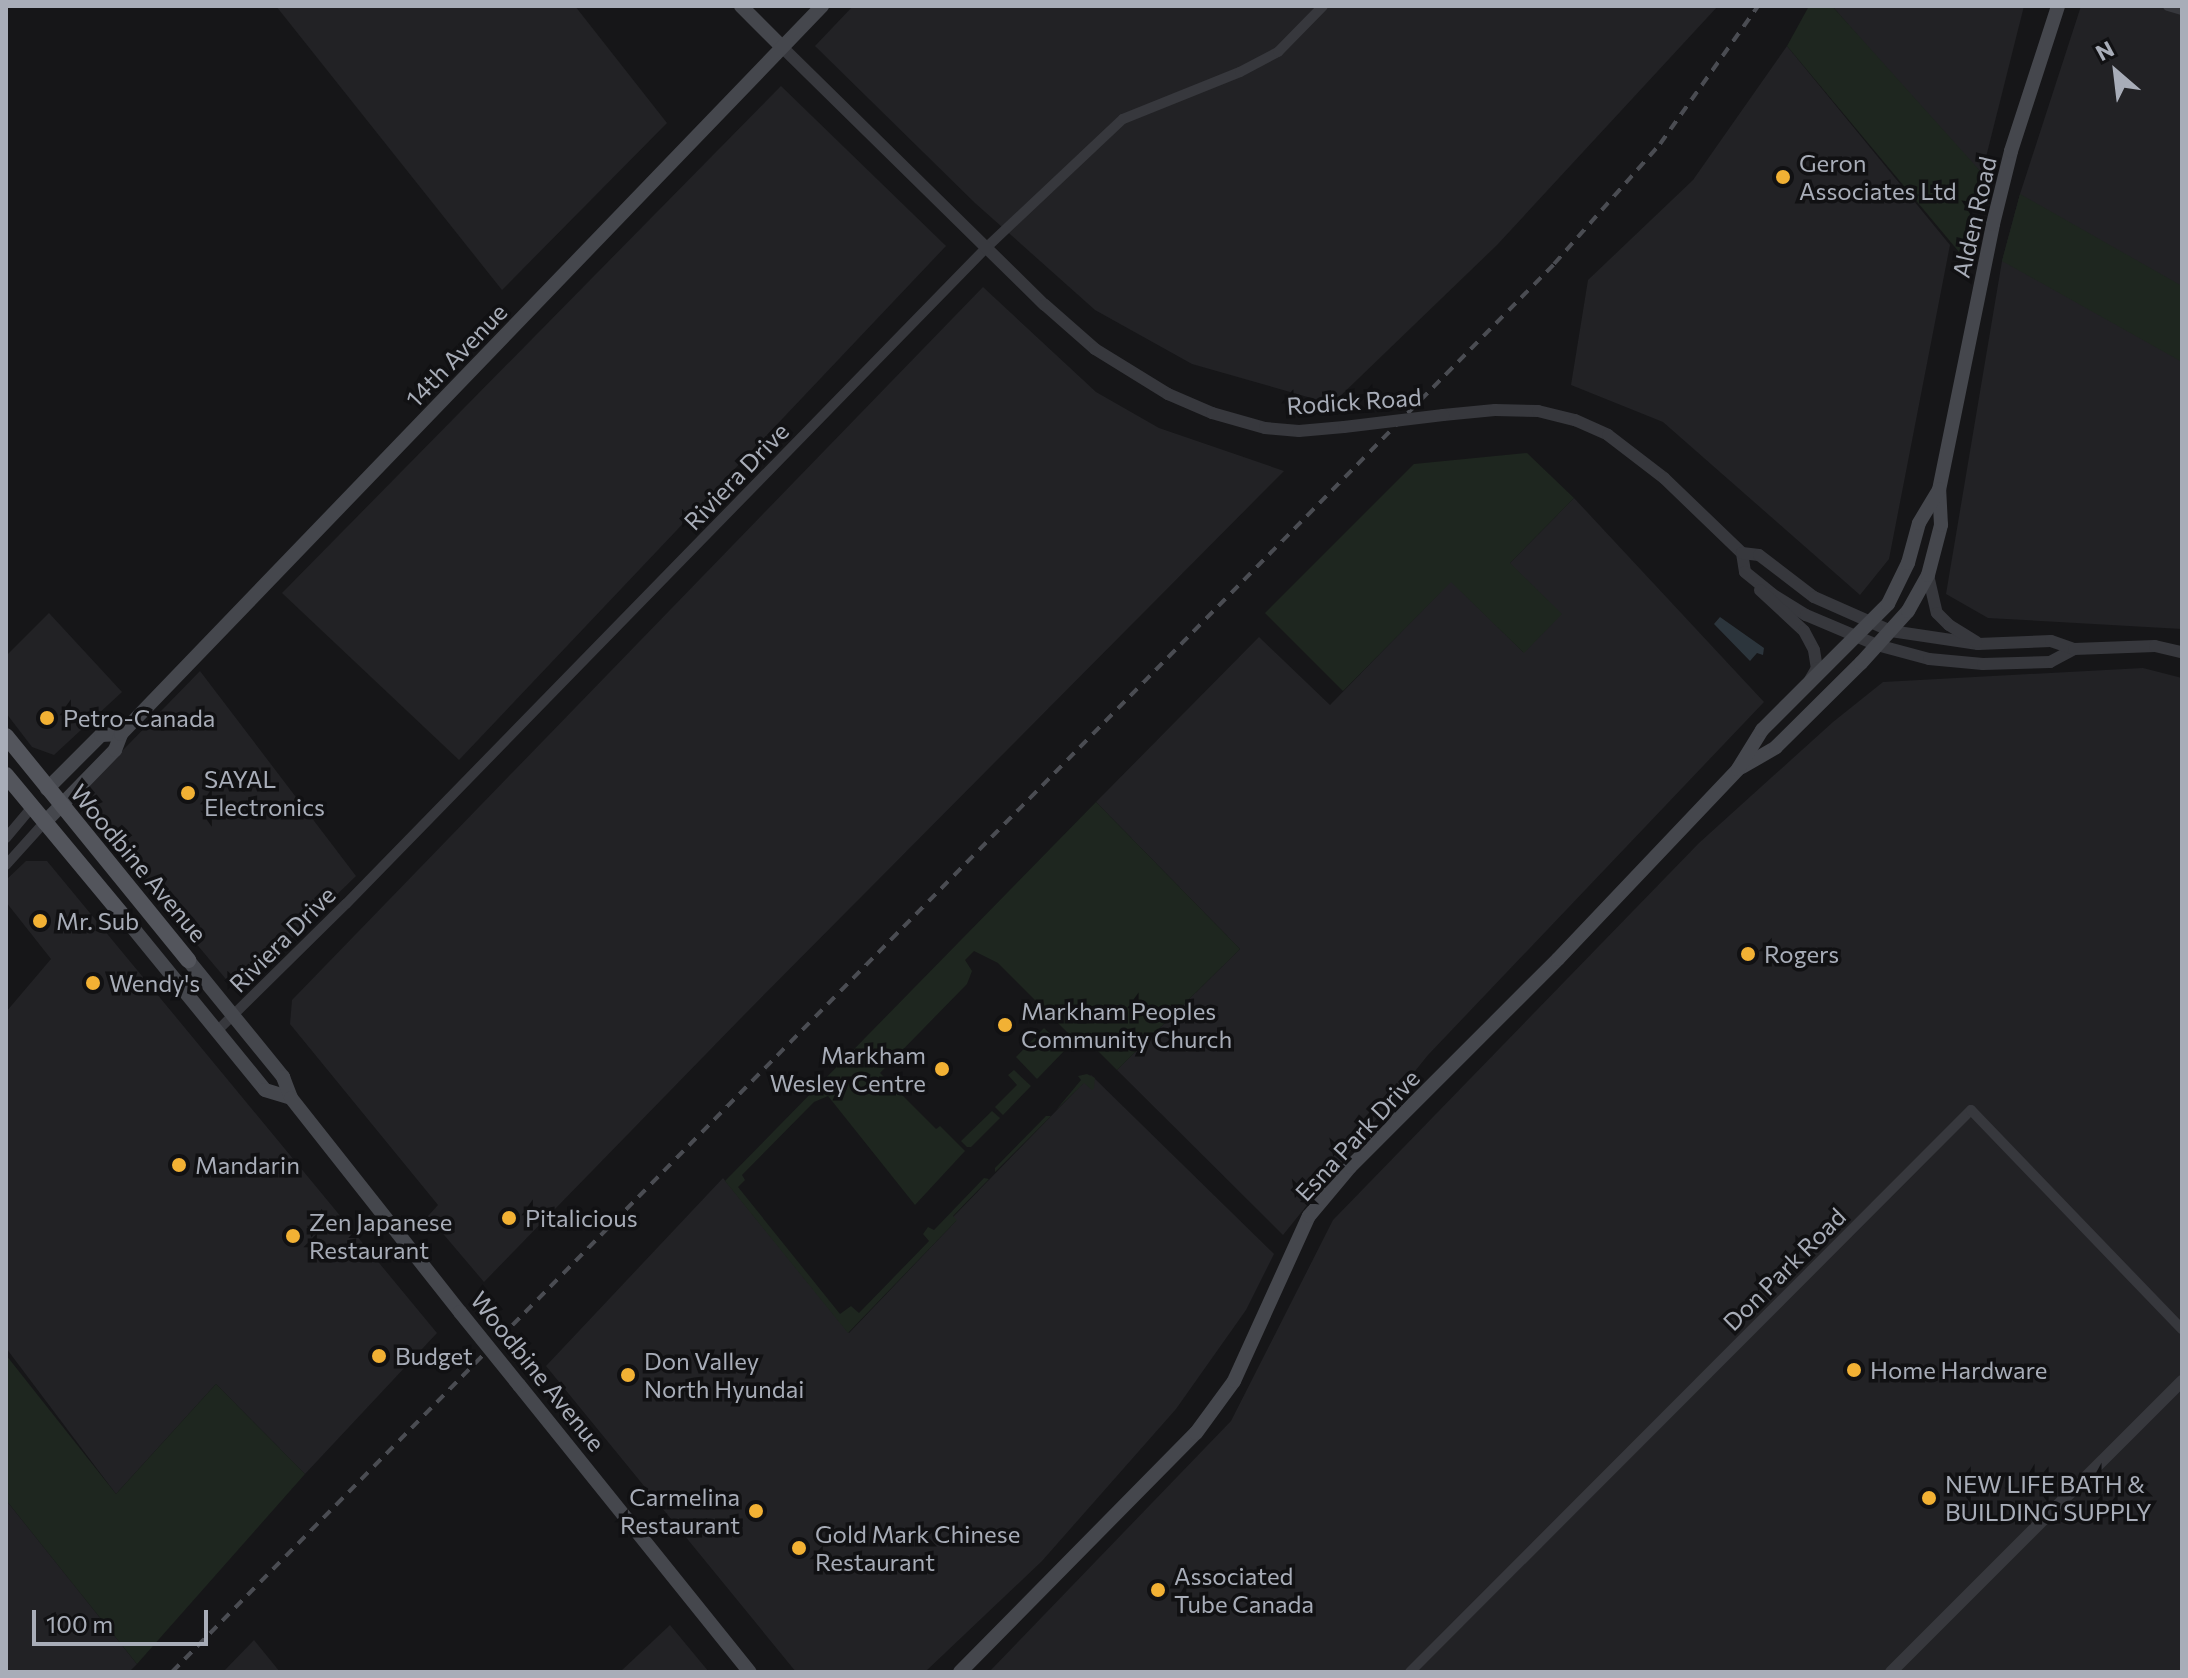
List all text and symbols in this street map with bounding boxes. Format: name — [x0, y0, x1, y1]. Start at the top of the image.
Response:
north arrow — [2076, 32, 2156, 112]
text: N — [2091, 35, 2118, 66]
place label: Geron Associates Ltd — [1799, 149, 1957, 205]
street label: Alden Road — [1946, 154, 2002, 280]
marker: Geron Associates Ltd — [1774, 168, 1792, 186]
street label: 14th Avenue — [399, 297, 513, 413]
street label: Rodick Road — [1286, 382, 1422, 420]
street label: Riviera Drive — [678, 416, 794, 536]
place label: Petro-Canada — [63, 704, 215, 732]
marker: Petro-Canada — [38, 709, 56, 727]
place label: SAYAL Electronics — [204, 765, 325, 821]
street label: Woodbine Avenue — [65, 778, 213, 948]
marker: SAYAL Electronics — [179, 784, 197, 802]
street label: Riviera Drive — [223, 880, 341, 998]
place label: Mr. Sub — [56, 907, 139, 935]
marker: Mr. Sub — [31, 912, 49, 930]
place label: Rogers — [1764, 940, 1839, 968]
marker: Rogers — [1739, 945, 1757, 963]
place label: Wendy's — [109, 969, 200, 997]
marker: Wendy's — [84, 974, 102, 992]
place label: Markham Peoples Community Church — [1021, 997, 1232, 1053]
marker: Markham Peoples Community Church — [996, 1016, 1014, 1034]
place label: Markham Wesley Centre — [770, 1041, 926, 1097]
marker: Markham Wesley Centre — [933, 1060, 951, 1078]
street label: Esna Park Drive — [1289, 1063, 1425, 1207]
place label: Mandarin — [195, 1151, 300, 1179]
marker: Mandarin — [170, 1156, 188, 1174]
street label: Don Park Road — [1717, 1202, 1851, 1336]
place label: Pitalicious — [525, 1204, 638, 1232]
place label: Zen Japanese Restaurant — [309, 1208, 452, 1264]
marker: Pitalicious — [500, 1209, 518, 1227]
marker: Zen Japanese Restaurant — [284, 1227, 302, 1245]
street label: Woodbine Avenue — [465, 1285, 611, 1457]
place label: Budget — [395, 1342, 473, 1370]
marker: Budget — [370, 1347, 388, 1365]
place label: Don Valley North Hyundai — [644, 1347, 804, 1403]
place label: Home Hardware — [1870, 1356, 2047, 1384]
marker: Home Hardware — [1845, 1361, 1863, 1379]
marker: Don Valley North Hyundai — [619, 1366, 637, 1384]
place label: NEW LIFE BATH & BUILDING SUPPLY — [1945, 1470, 2152, 1526]
place label: Carmelina Restaurant — [620, 1483, 740, 1539]
marker: NEW LIFE BATH & BUILDING SUPPLY — [1920, 1489, 1938, 1507]
marker: Carmelina Restaurant — [747, 1502, 765, 1520]
place label: Gold Mark Chinese Restaurant — [815, 1520, 1020, 1576]
marker: Gold Mark Chinese Restaurant — [790, 1539, 808, 1557]
place label: Associated Tube Canada — [1174, 1562, 1314, 1618]
marker: Associated Tube Canada — [1149, 1581, 1167, 1599]
scale bar — [36, 1594, 212, 1644]
text: 100 m — [46, 1609, 113, 1638]

